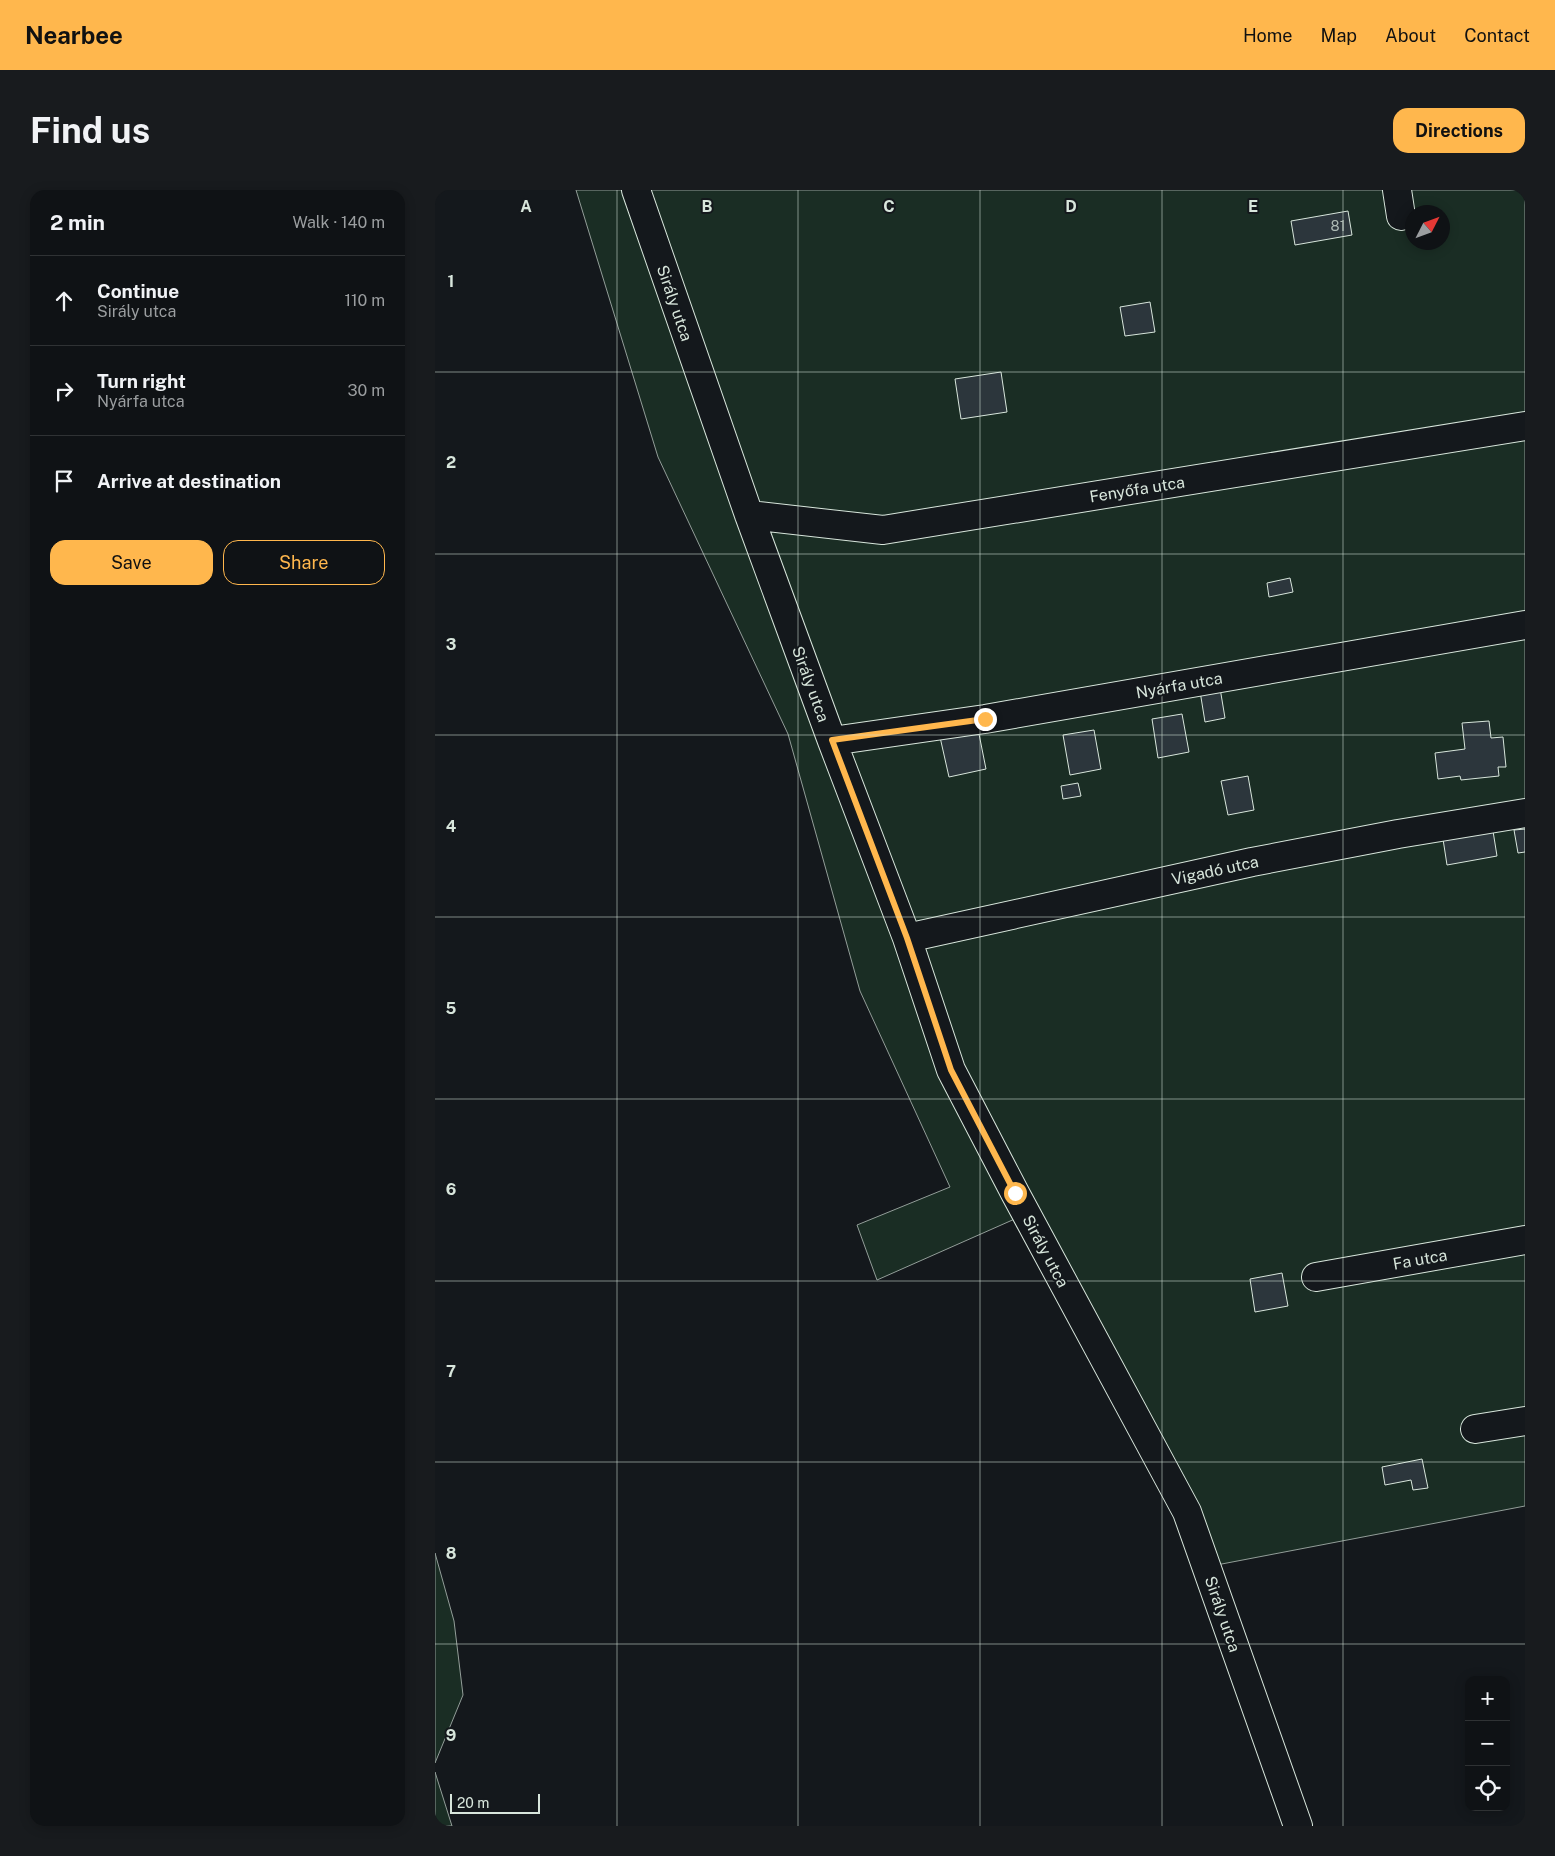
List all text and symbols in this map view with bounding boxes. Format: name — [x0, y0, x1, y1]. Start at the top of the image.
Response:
text: Nearbee — [25, 21, 123, 49]
text: Home — [1243, 25, 1293, 46]
text: Map — [1321, 25, 1357, 46]
text: About — [1385, 25, 1436, 46]
text: Contact — [1464, 25, 1530, 46]
button: Directions — [1393, 108, 1525, 153]
text: Find us — [30, 110, 150, 151]
text: A — [520, 197, 532, 216]
text: B — [702, 197, 713, 216]
text: C — [883, 197, 895, 216]
text: D — [1065, 197, 1077, 216]
text: E — [1248, 197, 1258, 216]
north arrow — [1405, 205, 1450, 250]
text: 2 min — [50, 210, 105, 235]
text: Walk · 140 m — [292, 213, 385, 232]
house number: 81 — [1331, 218, 1345, 234]
street label: Sirály utca — [653, 263, 696, 344]
text: 1 — [448, 272, 454, 291]
text: Continue — [97, 280, 179, 302]
icon: ahead — [50, 287, 78, 315]
text: 110 m — [344, 291, 385, 310]
text: Sirály utca — [97, 302, 176, 321]
text: Turn right — [97, 370, 186, 392]
icon: right — [50, 377, 78, 405]
text: 30 m — [348, 381, 385, 400]
text: Nyárfa utca — [97, 392, 185, 411]
text: 2 — [446, 453, 456, 472]
icon: arrive — [50, 467, 78, 495]
text: Arrive at destination — [97, 470, 281, 492]
street label: Fenyőfa utca — [1088, 473, 1186, 506]
button: Save — [50, 540, 213, 585]
button: Share — [223, 540, 385, 585]
text: 3 — [446, 635, 456, 654]
street label: Sirály utca — [788, 644, 833, 725]
street label: Nyárfa utca — [1134, 669, 1224, 702]
route end — [974, 708, 997, 731]
text: 4 — [446, 817, 457, 836]
street label: Vigadó utca — [1170, 852, 1260, 889]
text: 5 — [446, 999, 457, 1018]
text: 6 — [446, 1180, 456, 1199]
route start — [1004, 1182, 1027, 1205]
street label: Sirály utca — [1019, 1212, 1073, 1291]
street label: Fa utca — [1391, 1245, 1449, 1274]
text: 7 — [446, 1362, 456, 1381]
text: 8 — [446, 1544, 457, 1563]
street label: Sirály utca — [1201, 1574, 1244, 1655]
map controls — [1465, 1676, 1510, 1811]
button: + — [1465, 1676, 1510, 1721]
button: − — [1465, 1721, 1510, 1766]
text: 9 — [446, 1726, 456, 1745]
button: locate — [1465, 1766, 1510, 1811]
scale bar — [450, 1791, 540, 1814]
text: 20 m — [457, 1795, 489, 1811]

